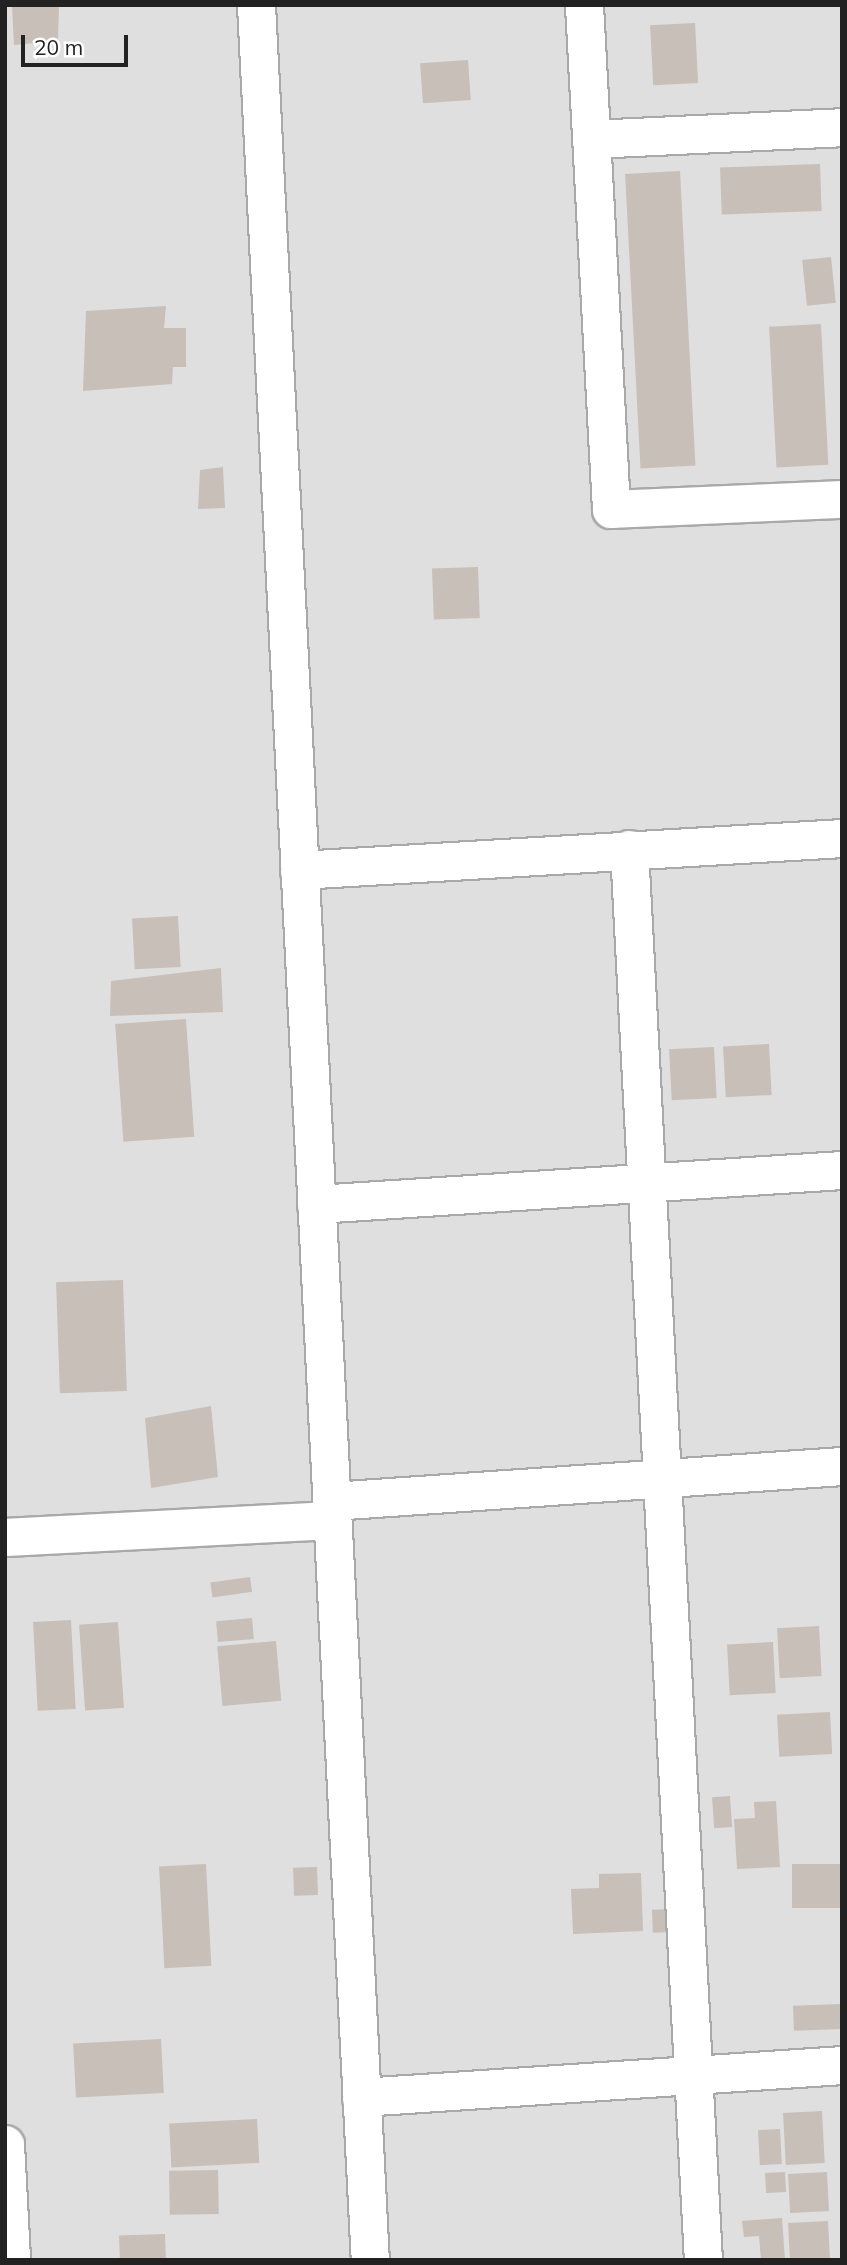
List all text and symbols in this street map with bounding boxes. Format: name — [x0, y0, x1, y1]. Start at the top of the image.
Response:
scale bar — [24, 21, 131, 65]
text: 20 m — [34, 34, 83, 60]

